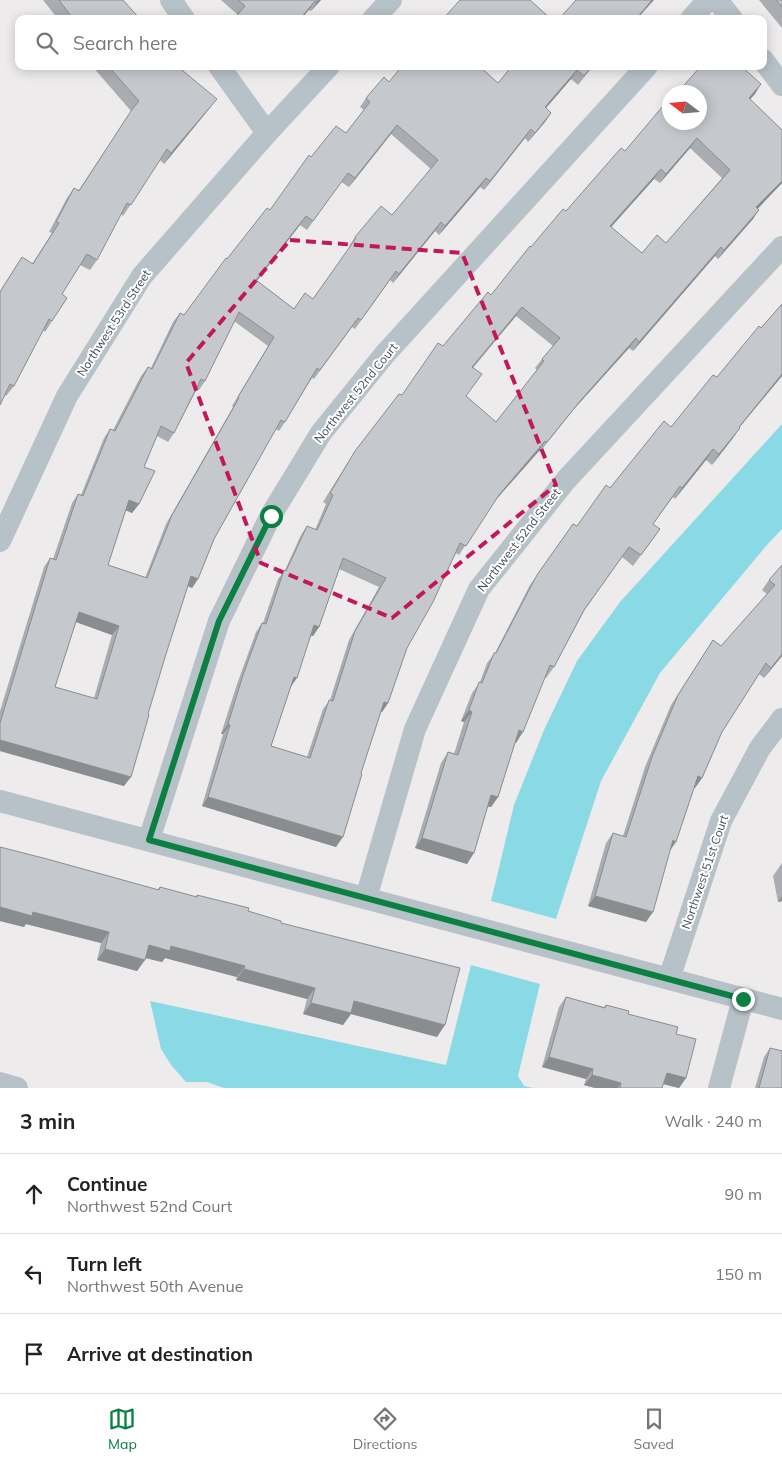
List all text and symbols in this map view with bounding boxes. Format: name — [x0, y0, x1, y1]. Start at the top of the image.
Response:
search box — [15, 15, 767, 70]
icon: search — [33, 29, 61, 57]
text: Search here — [73, 31, 177, 55]
north arrow — [662, 85, 707, 130]
street label: Northwest 53rd Street — [74, 267, 154, 379]
street label: Northwest 52nd Court — [311, 340, 400, 446]
street label: Northwest 52nd Street — [474, 485, 564, 594]
route start — [260, 505, 283, 528]
street label: Northwest 51st Court — [678, 813, 731, 931]
route end — [732, 988, 755, 1011]
text: 3 min — [20, 1108, 75, 1134]
text: Walk · 240 m — [664, 1111, 762, 1131]
text: Continue — [67, 1172, 147, 1196]
icon: ahead — [20, 1180, 48, 1208]
text: 90 m — [725, 1184, 762, 1204]
text: Northwest 52nd Court — [67, 1196, 232, 1216]
text: Turn left — [67, 1252, 142, 1276]
icon: left — [20, 1260, 48, 1288]
text: 150 m — [715, 1264, 762, 1284]
text: Northwest 50th Avenue — [67, 1276, 243, 1296]
icon: arrive — [20, 1340, 48, 1368]
text: Arrive at destination — [67, 1342, 253, 1366]
tab: Map — [108, 1405, 137, 1453]
tab: Directions — [353, 1405, 418, 1453]
tab: Saved — [634, 1405, 674, 1453]

